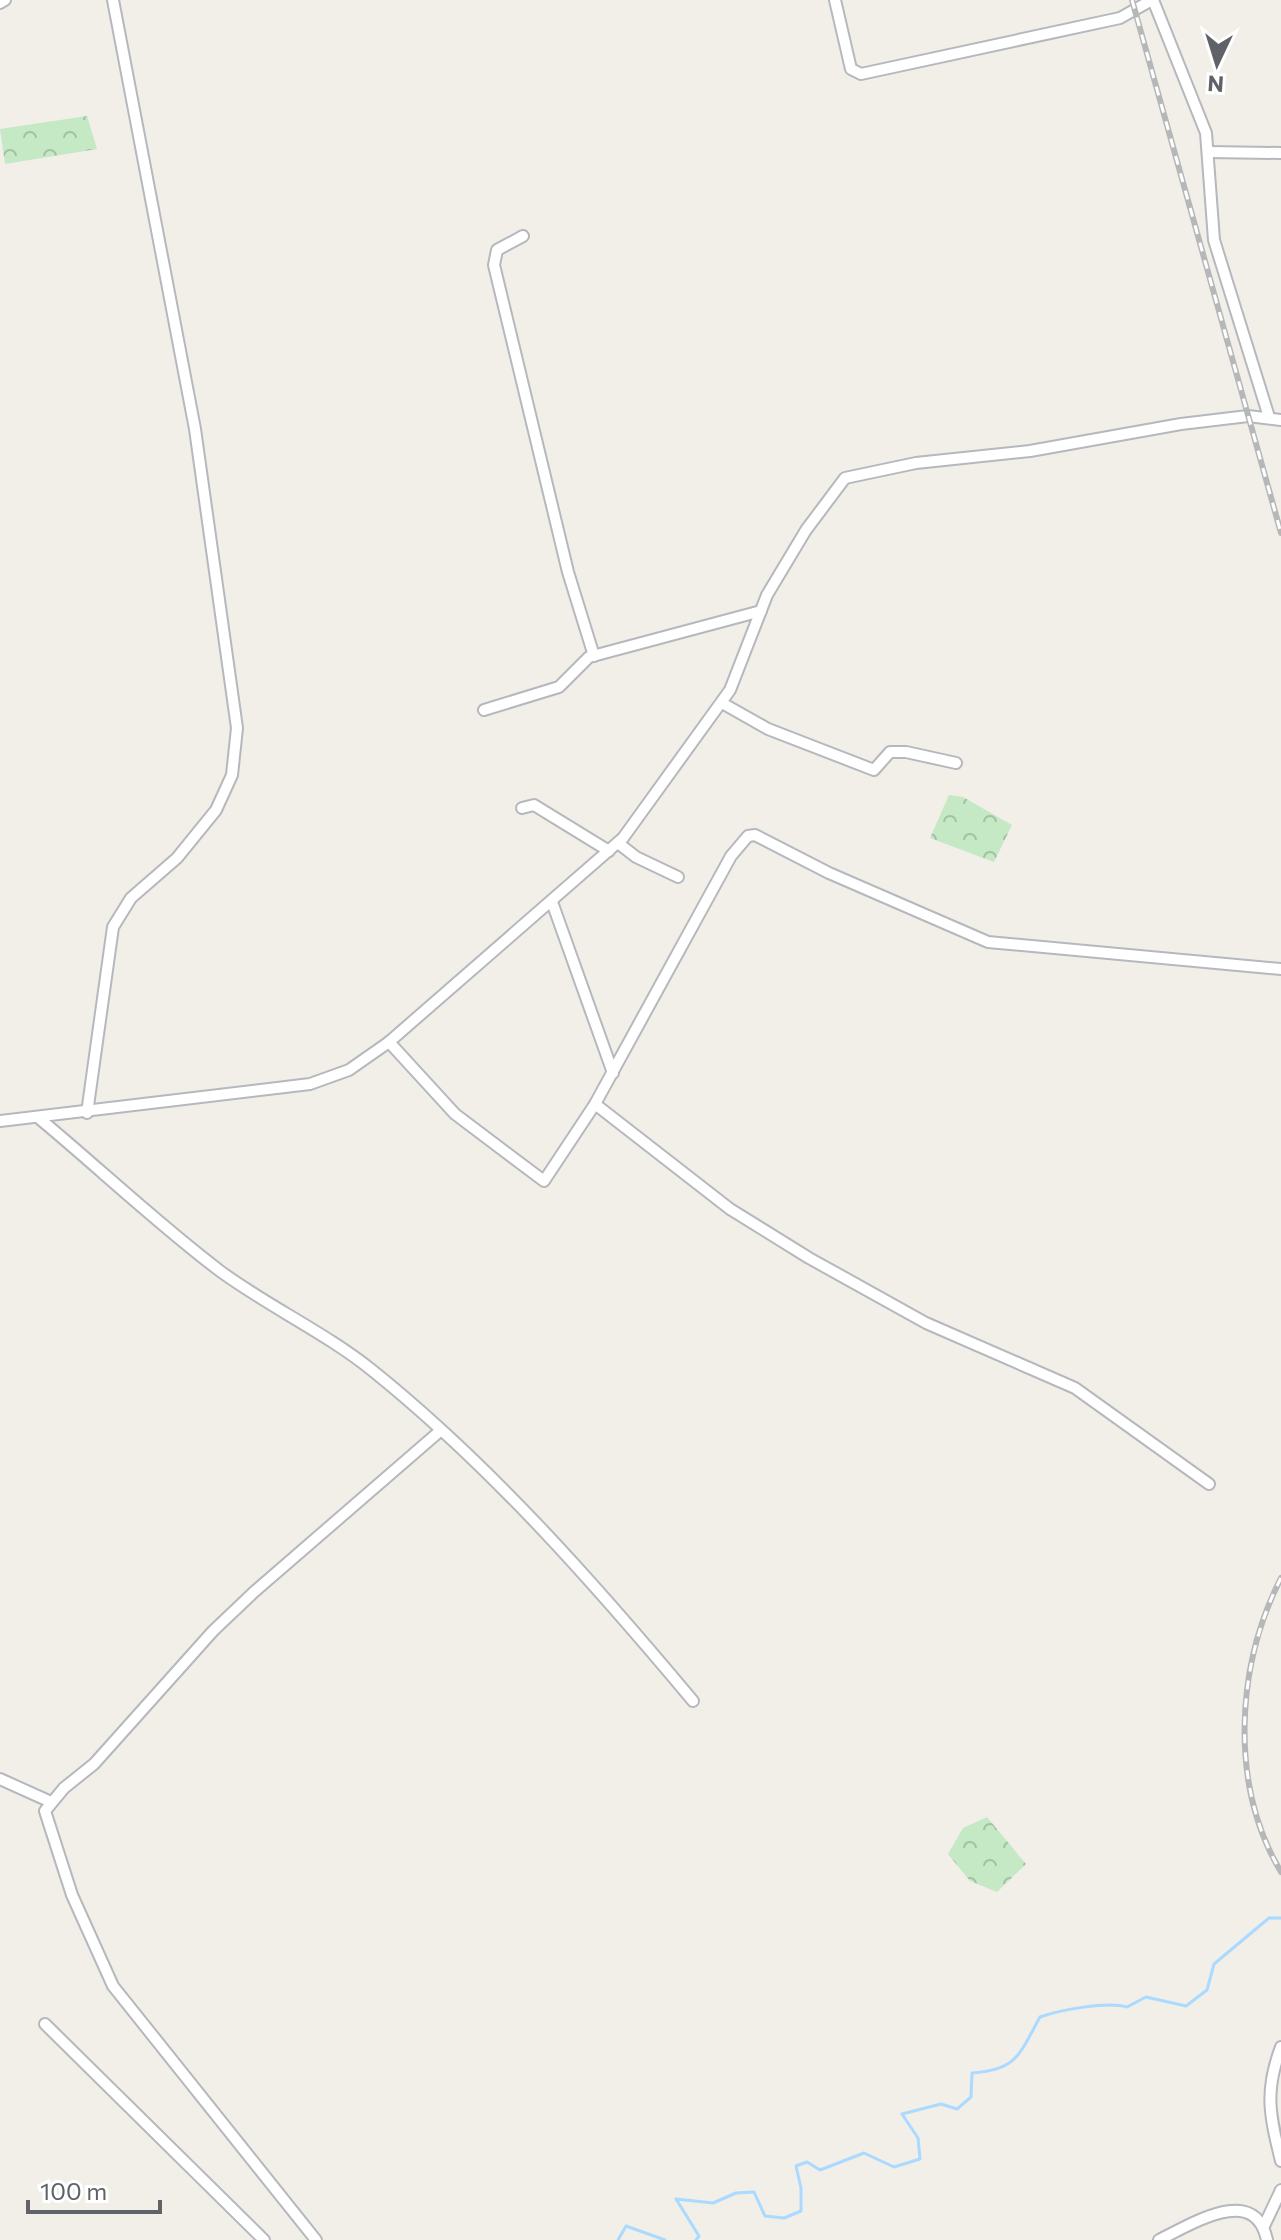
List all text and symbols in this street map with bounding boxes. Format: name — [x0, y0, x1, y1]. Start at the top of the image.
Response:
north arrow — [1177, 24, 1257, 104]
text: N — [1206, 70, 1225, 98]
scale bar — [28, 2164, 160, 2214]
text: 100 m — [40, 2176, 107, 2205]

